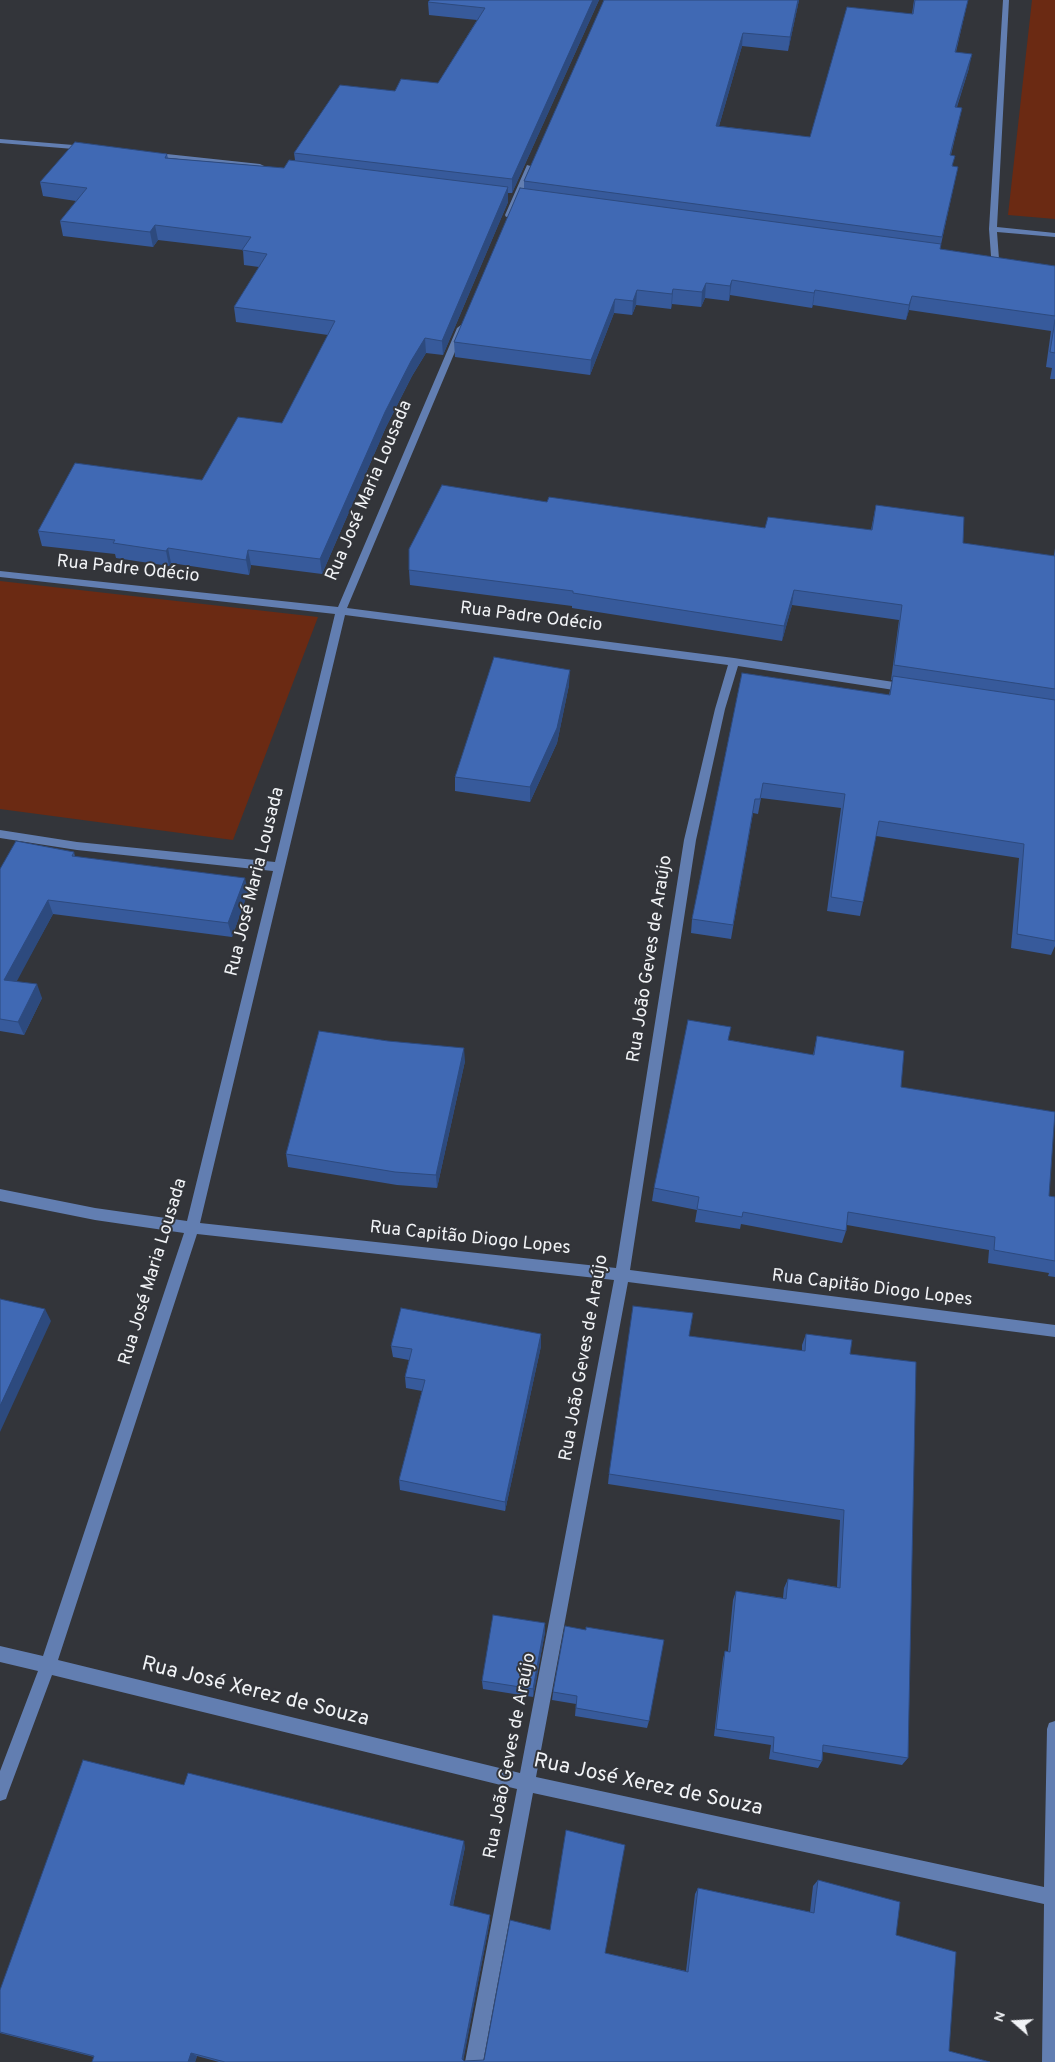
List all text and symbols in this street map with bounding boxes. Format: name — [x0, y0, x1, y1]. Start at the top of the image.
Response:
street label: Rua José Maria Lousada — [322, 397, 418, 585]
street label: Rua Padre Odécio — [56, 552, 200, 588]
street label: Rua Padre Odécio — [459, 599, 603, 637]
street label: Rua José Maria Lousada — [222, 785, 290, 979]
street label: Rua João Geves de Araújo — [624, 854, 678, 1064]
street label: Rua José Maria Lousada — [115, 1176, 193, 1368]
street label: Rua Capitão Diogo Lopes — [368, 1218, 572, 1260]
street label: Rua João Geves de Araújo — [556, 1253, 614, 1463]
street label: Rua Capitão Diogo Lopes — [770, 1266, 974, 1312]
street label: Rua João Geves de Araújo — [480, 1651, 542, 1861]
street label: Rua José Xerez de Souza — [139, 1653, 371, 1733]
street label: Rua José Xerez de Souza — [531, 1749, 765, 1823]
north arrow — [990, 1997, 1040, 2047]
text: N — [991, 2009, 1010, 2024]

